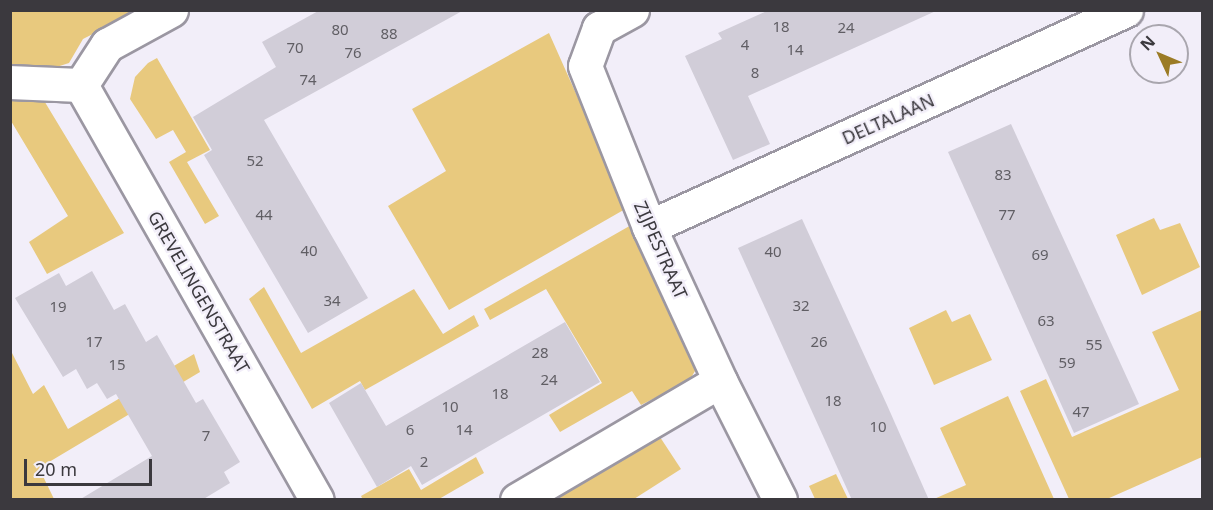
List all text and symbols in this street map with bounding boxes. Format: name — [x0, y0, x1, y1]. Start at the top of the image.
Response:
house number: 18 — [772, 18, 790, 36]
house number: 24 — [837, 19, 855, 37]
house number: 80 — [331, 21, 349, 39]
north arrow — [1129, 24, 1189, 84]
house number: 88 — [380, 25, 398, 43]
text: N — [1135, 31, 1160, 55]
house number: 4 — [741, 36, 749, 54]
house number: 70 — [286, 39, 304, 57]
house number: 14 — [786, 41, 804, 59]
house number: 76 — [344, 44, 362, 62]
house number: 8 — [751, 64, 759, 82]
house number: 74 — [299, 71, 317, 89]
street label: DELTALAAN — [839, 89, 937, 149]
house number: 52 — [246, 152, 264, 170]
house number: 83 — [994, 166, 1012, 184]
street label: ZIJPESTRAAT — [630, 198, 692, 302]
house number: 44 — [255, 206, 273, 224]
house number: 77 — [998, 206, 1016, 224]
street label: GREVELINGENSTRAAT — [144, 207, 254, 377]
house number: 40 — [300, 242, 318, 260]
house number: 40 — [764, 243, 782, 261]
house number: 69 — [1031, 246, 1049, 264]
house number: 34 — [323, 292, 341, 310]
house number: 32 — [792, 297, 810, 315]
house number: 19 — [49, 298, 67, 316]
house number: 63 — [1037, 312, 1055, 330]
house number: 17 — [85, 333, 103, 351]
house number: 26 — [810, 333, 828, 351]
house number: 55 — [1085, 336, 1103, 354]
house number: 28 — [531, 344, 549, 362]
house number: 59 — [1058, 354, 1076, 372]
house number: 15 — [108, 356, 126, 374]
house number: 24 — [540, 371, 558, 389]
house number: 18 — [491, 385, 509, 403]
house number: 18 — [824, 392, 842, 410]
house number: 10 — [441, 398, 459, 416]
house number: 47 — [1072, 403, 1090, 421]
house number: 10 — [869, 418, 887, 436]
house number: 6 — [406, 421, 414, 439]
house number: 14 — [455, 421, 473, 439]
house number: 7 — [202, 427, 210, 445]
scale bar — [27, 447, 154, 485]
house number: 2 — [420, 453, 428, 471]
text: 20 m — [35, 457, 77, 481]

